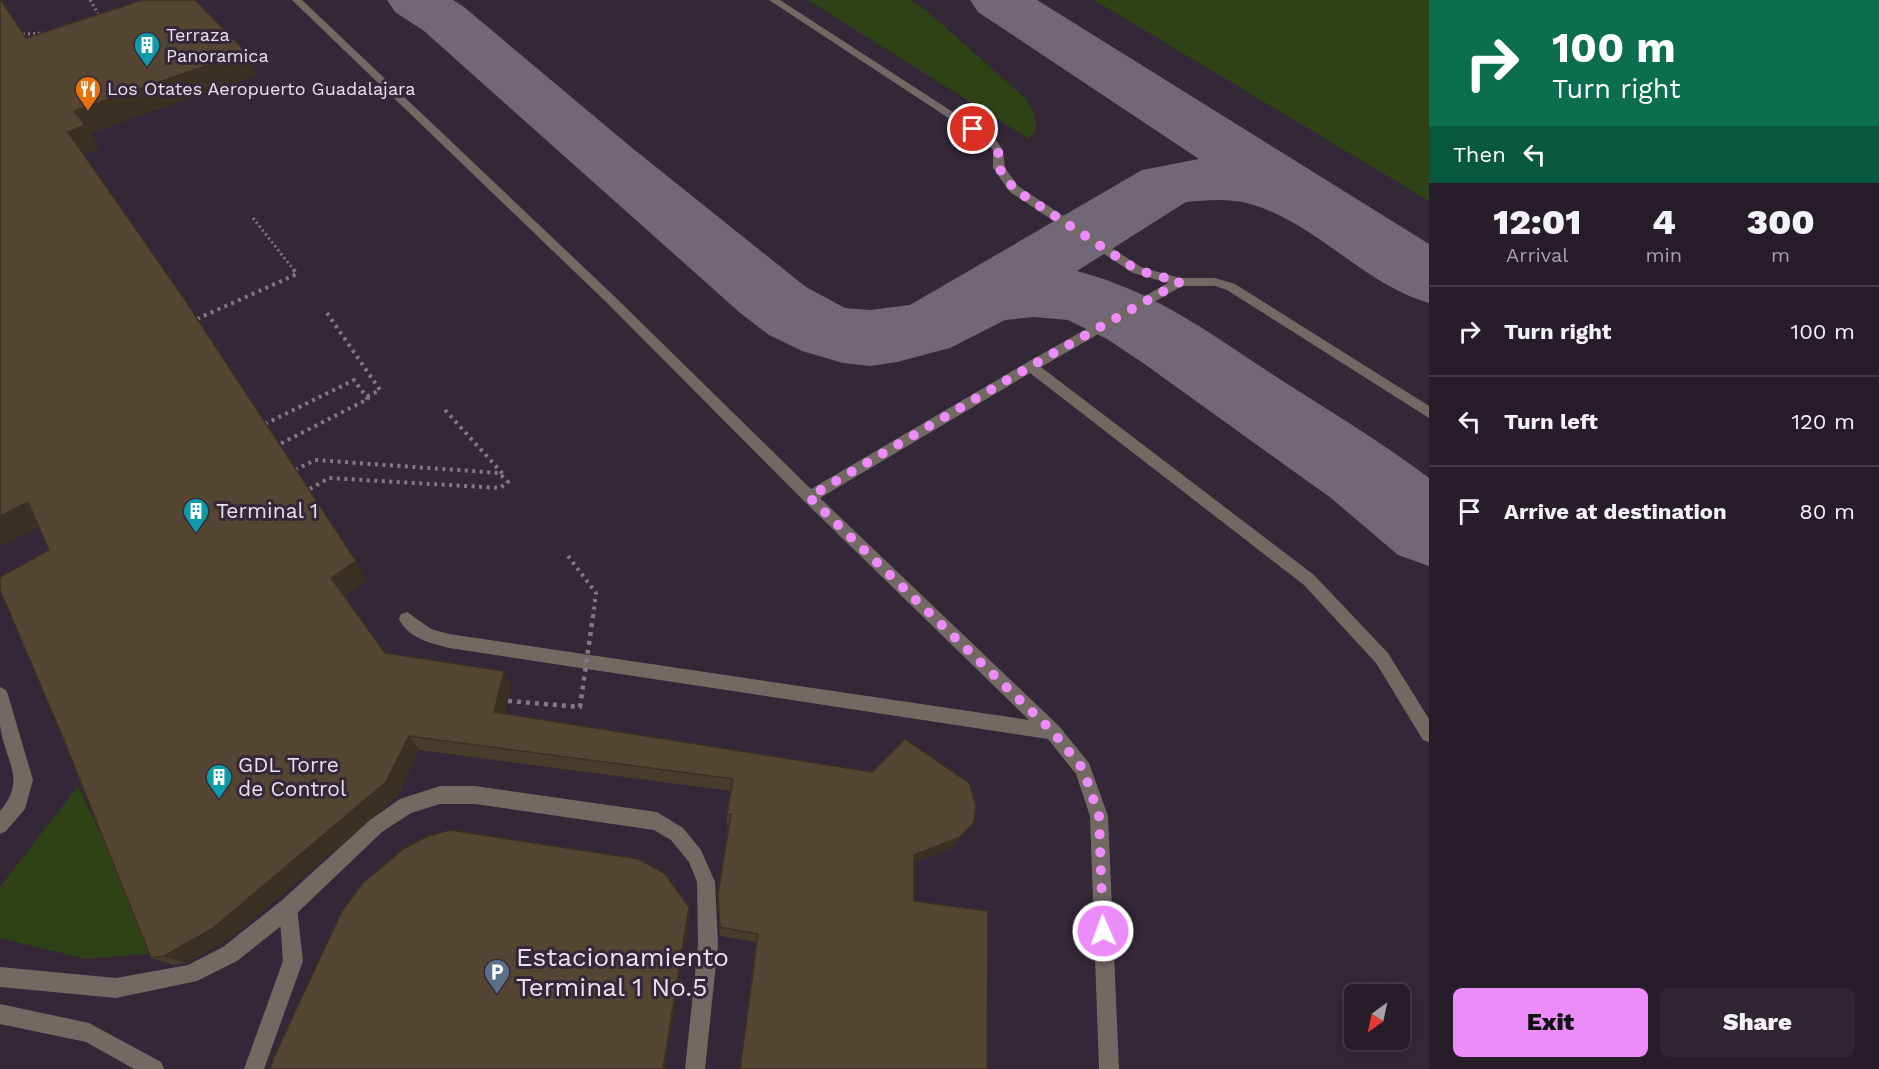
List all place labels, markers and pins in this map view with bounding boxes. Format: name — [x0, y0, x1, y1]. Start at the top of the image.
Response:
place label: Terraza Panoramica — [166, 24, 269, 66]
building icon: Terraza Panoramica — [132, 30, 162, 68]
restaurant icon: Los Otates Aeropuerto Guadalajara — [73, 74, 103, 112]
place label: Los Otates Aeropuerto Guadalajara — [107, 78, 415, 99]
pin — [947, 103, 998, 154]
building icon: Terminal 1 — [181, 496, 211, 534]
place label: Terminal 1 — [216, 498, 318, 523]
place label: GDL Torre de Control — [238, 752, 347, 801]
building icon: GDL Torre de Control — [204, 762, 234, 800]
place label: Estacionamiento Terminal 1 No.5 — [516, 942, 729, 1002]
parking icon: Estacionamiento Terminal 1 No.5 — [482, 957, 512, 995]

